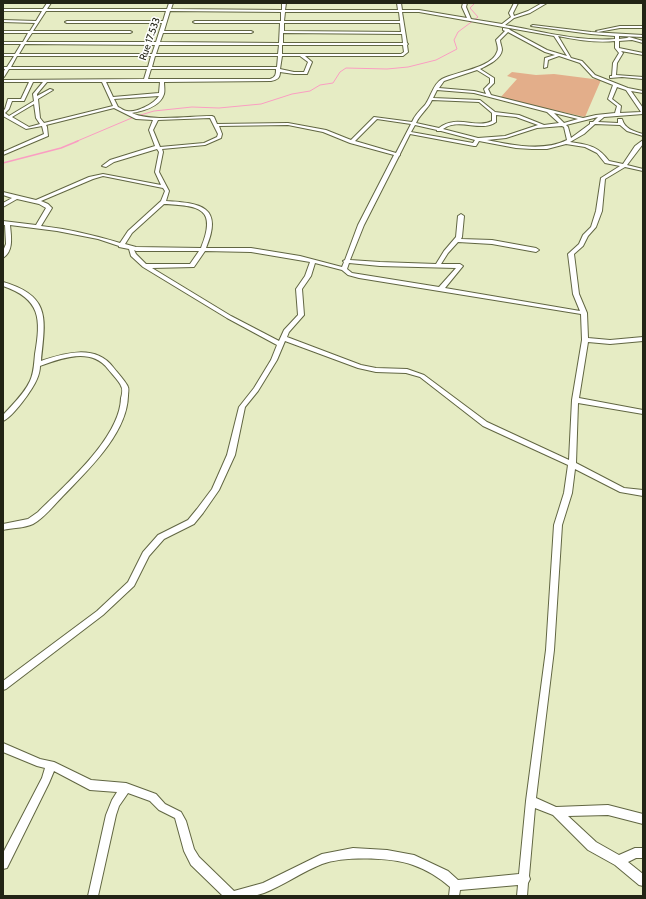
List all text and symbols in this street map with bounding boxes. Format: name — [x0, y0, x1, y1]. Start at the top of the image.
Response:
street label: Rue 17.533 — [137, 16, 163, 62]

